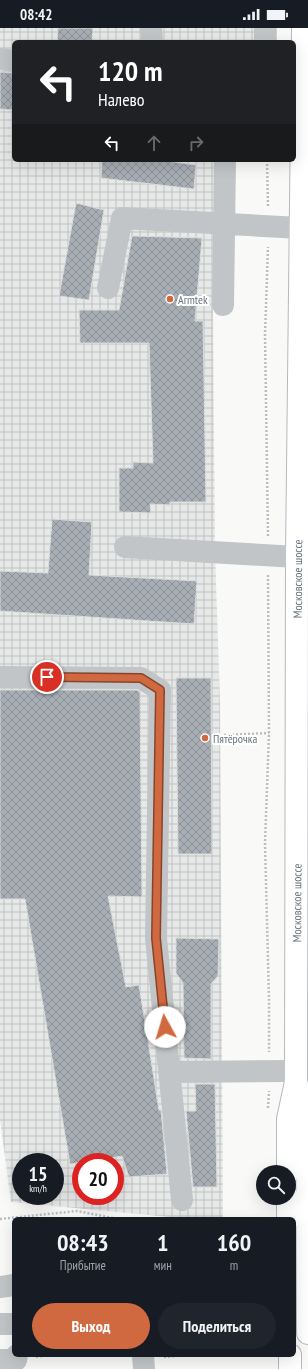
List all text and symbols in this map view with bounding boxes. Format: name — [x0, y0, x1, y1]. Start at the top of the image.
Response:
text: 08:42 — [20, 5, 52, 24]
text: 120 m — [98, 52, 162, 89]
icon: left — [32, 56, 84, 108]
text: Налево — [98, 88, 145, 111]
icon: left — [101, 132, 123, 154]
icon: ahead — [143, 132, 165, 154]
icon: right — [185, 132, 207, 154]
place label: Armtek — [178, 292, 208, 307]
marker: Armtek — [165, 294, 175, 304]
street label: Московское шоссе — [289, 539, 305, 618]
pin — [30, 660, 64, 694]
icon: arrive — [36, 666, 58, 688]
place label: Пятёрочка — [213, 731, 257, 746]
marker: Пятёрочка — [200, 733, 210, 743]
street label: Московское шоссе — [289, 863, 304, 942]
position arrow — [144, 1006, 186, 1048]
speed limit sign: 20 — [72, 1153, 124, 1205]
text: 15 — [28, 1161, 48, 1187]
map controls — [256, 1165, 296, 1205]
button: search — [256, 1165, 296, 1205]
text: km/h — [29, 1182, 47, 1195]
text: 08:43 — [57, 1227, 109, 1258]
text: 1 — [157, 1227, 168, 1258]
text: 160 — [217, 1227, 251, 1258]
text: Прибытие — [60, 1257, 106, 1274]
text: мин — [154, 1257, 172, 1274]
text: m — [230, 1257, 238, 1274]
button: Выход — [32, 1303, 150, 1349]
button: Поделиться — [158, 1303, 276, 1349]

